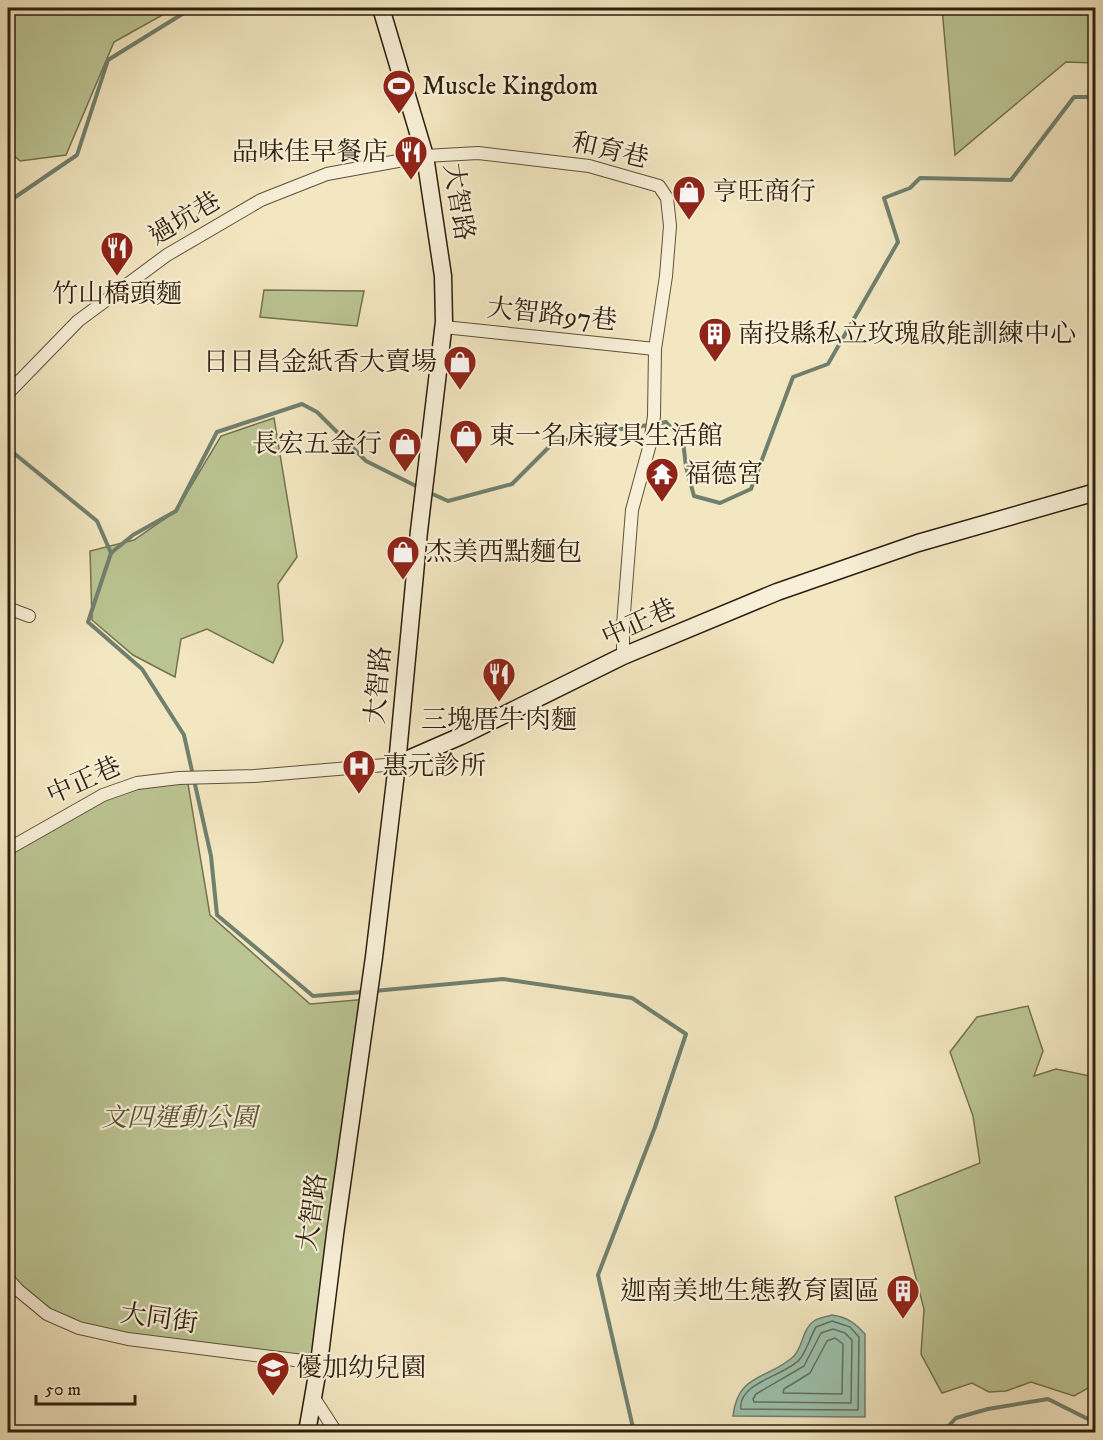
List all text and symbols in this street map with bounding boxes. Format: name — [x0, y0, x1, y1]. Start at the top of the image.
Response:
sports icon: Muscle Kingdom — [381, 68, 417, 115]
place label: Muscle Kingdom — [422, 70, 598, 103]
street label: 和育巷 — [568, 126, 652, 176]
restaurant icon: 品味佳早餐店 — [393, 134, 429, 181]
place label: 品味佳早餐店 — [232, 136, 388, 169]
street label: 大智路 — [436, 161, 480, 243]
shop icon: 亨旺商行 — [671, 174, 707, 221]
place label: 亨旺商行 — [712, 176, 816, 209]
street label: 過坑巷 — [143, 185, 227, 253]
restaurant icon: 竹山橋頭麵 — [99, 230, 135, 277]
place label: 竹山橋頭麵 — [52, 278, 182, 311]
street label: 大智路97巷 — [485, 292, 619, 338]
building icon: 南投縣私立玫瑰啟能訓練中心 — [697, 316, 733, 363]
place label: 南投縣私立玫瑰啟能訓練中心 — [738, 318, 1076, 351]
shop icon: 日日昌金紙香大賣場 — [442, 344, 478, 391]
place label: 日日昌金紙香大賣場 — [203, 346, 437, 379]
shop icon: 東一名床寢具生活館 — [448, 418, 484, 465]
place label: 東一名床寢具生活館 — [489, 420, 723, 453]
shop icon: 長宏五金行 — [387, 426, 423, 473]
place label: 長宏五金行 — [252, 428, 382, 461]
temple icon: 福德宮 — [644, 456, 680, 503]
place label: 福德宮 — [685, 458, 763, 491]
shop icon: 杰美西點麵包 — [385, 534, 421, 581]
place label: 杰美西點麵包 — [426, 536, 582, 569]
street label: 中正巷 — [597, 592, 681, 654]
street label: 大智路 — [359, 645, 399, 725]
restaurant icon: 三塊厝牛肉麵 — [481, 656, 517, 703]
place label: 三塊厝牛肉麵 — [421, 704, 577, 737]
hospital icon: 惠元診所 — [341, 748, 377, 795]
street label: 中正巷 — [42, 750, 126, 812]
place label: 惠元診所 — [382, 750, 486, 783]
park label: 文四運動公園 — [101, 1102, 261, 1135]
street label: 大智路 — [291, 1171, 335, 1253]
building icon: 迦南美地生態教育園區 — [885, 1273, 921, 1320]
place label: 迦南美地生態教育園區 — [620, 1275, 880, 1308]
street label: 大同街 — [118, 1297, 200, 1341]
school or university icon: 優加幼兒園 — [255, 1350, 291, 1397]
place label: 優加幼兒園 — [296, 1352, 426, 1385]
scale bar — [36, 1368, 135, 1406]
text: 50 m — [45, 1379, 81, 1401]

